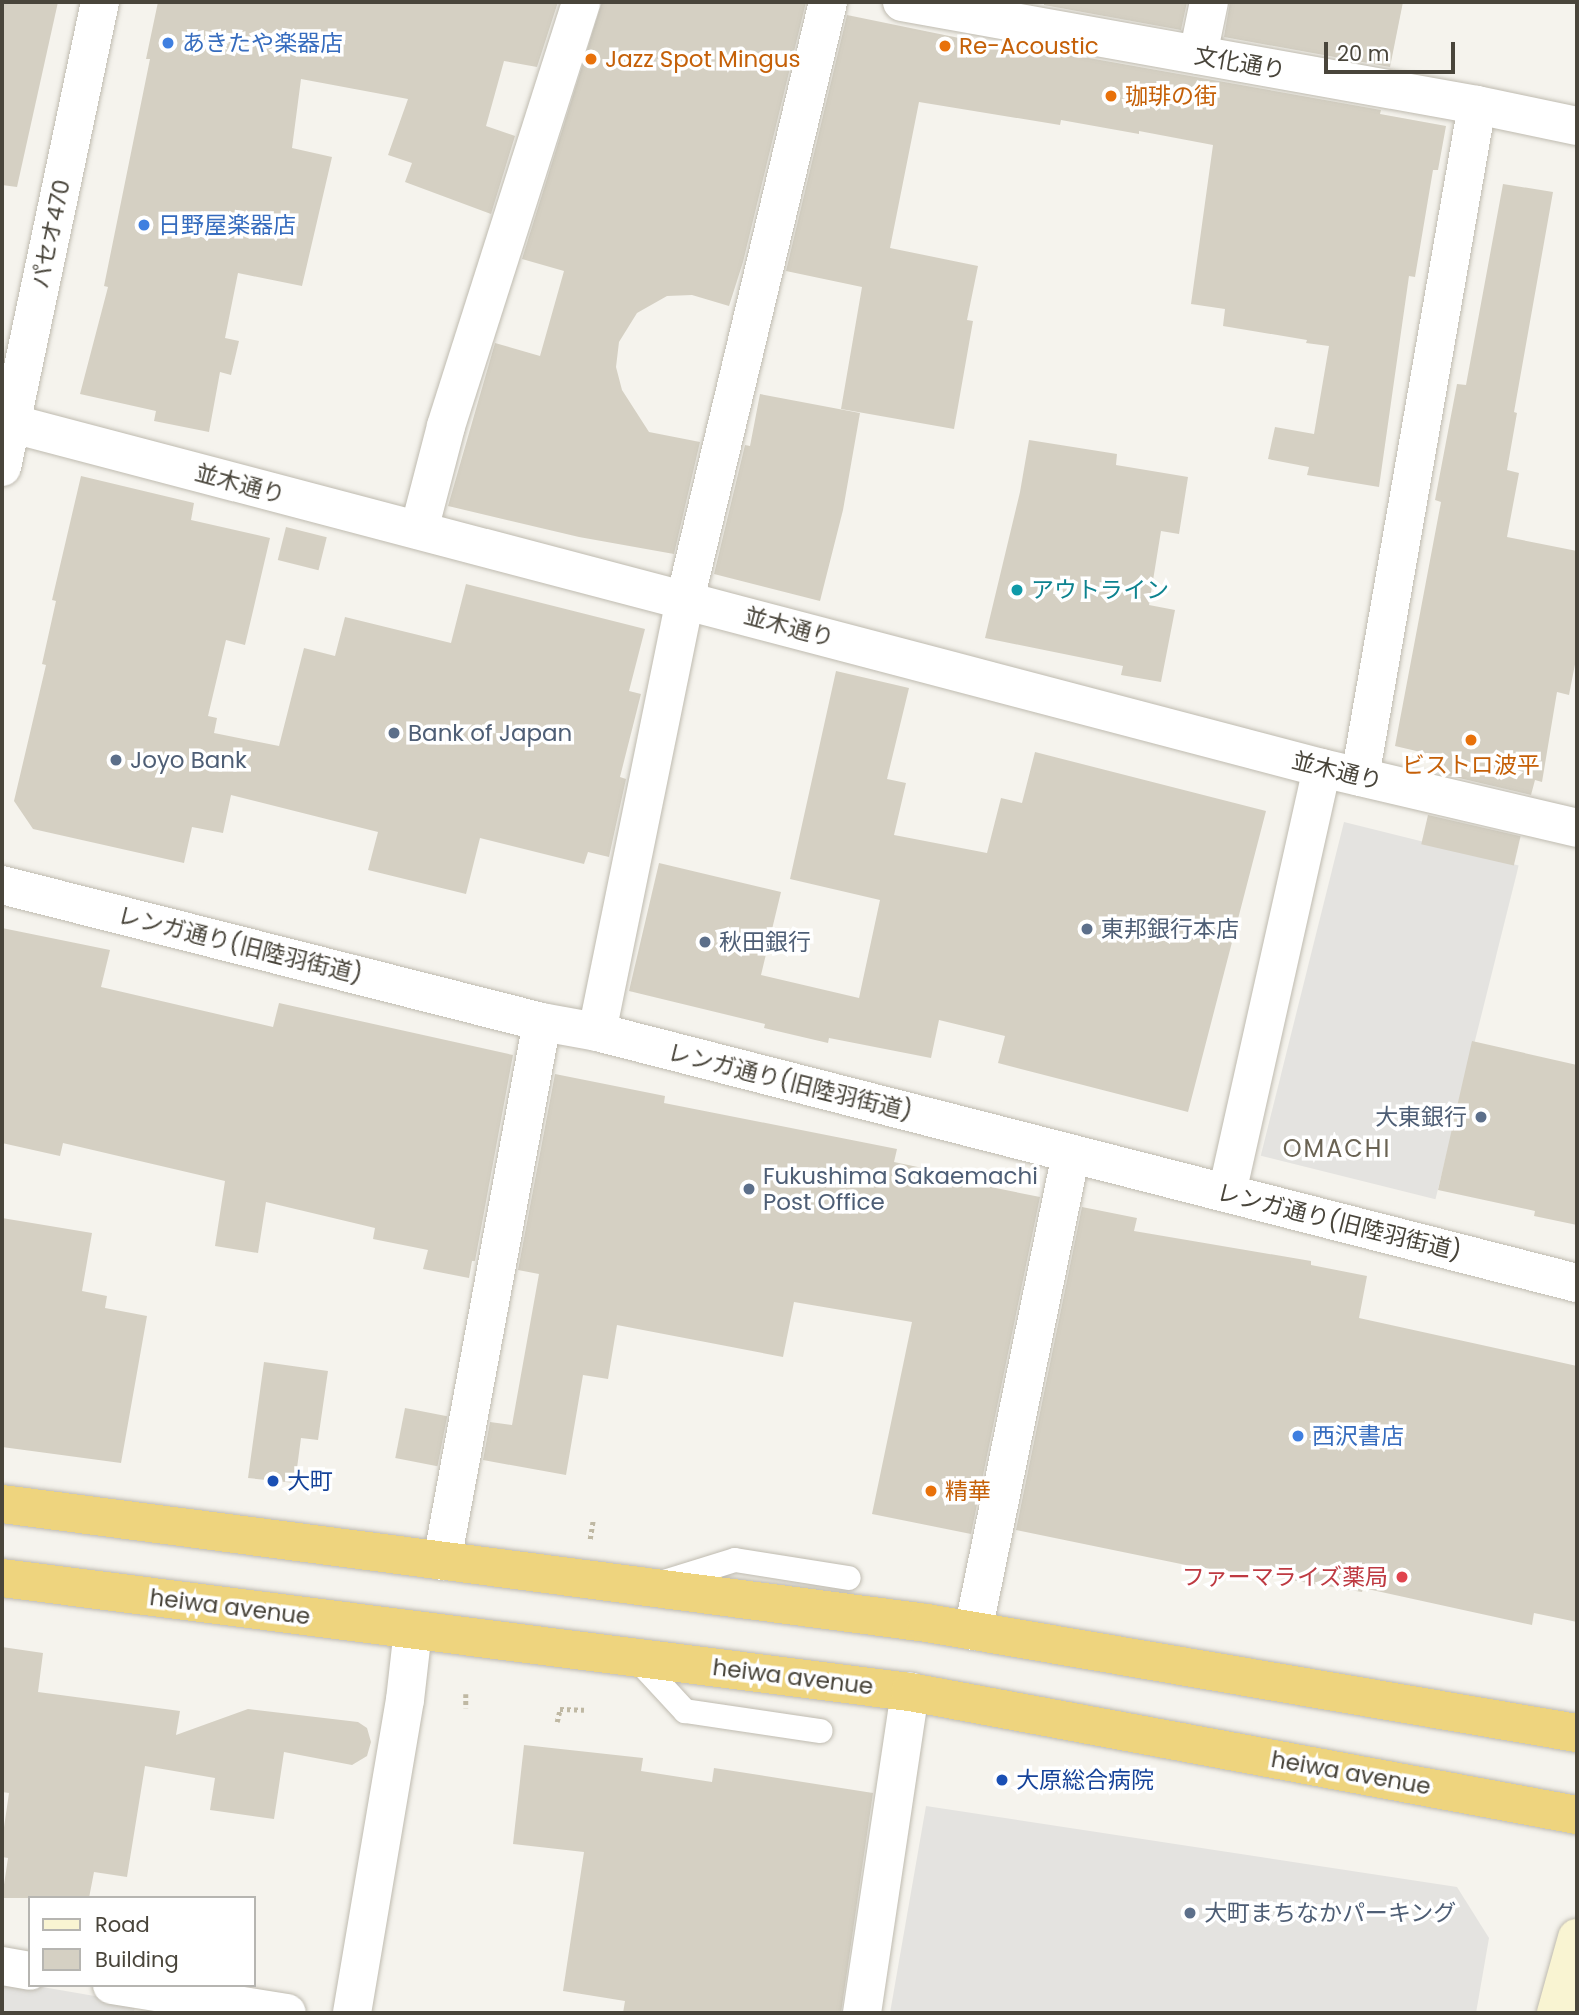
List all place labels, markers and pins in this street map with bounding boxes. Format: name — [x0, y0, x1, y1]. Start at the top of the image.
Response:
place label: あきたや楽器店 — [182, 29, 343, 57]
place label: Re-Acoustic — [959, 32, 1099, 60]
marker: あきたや楽器店 — [160, 35, 176, 51]
marker: Re-Acoustic — [937, 38, 953, 54]
place label: Jazz Spot Mingus — [605, 45, 801, 73]
marker: Jazz Spot Mingus — [583, 51, 599, 67]
place label: 珈琲の街 — [1125, 82, 1217, 110]
marker: 珈琲の街 — [1103, 88, 1119, 104]
place label: 日野屋楽器店 — [158, 211, 296, 239]
marker: 日野屋楽器店 — [136, 217, 152, 233]
place label: アウトライン — [1031, 576, 1169, 604]
marker: アウトライン — [1009, 582, 1025, 598]
place label: Bank of Japan — [408, 719, 572, 747]
marker: Bank of Japan — [386, 725, 402, 741]
marker: ビストロ波平 — [1463, 732, 1479, 748]
place label: Joyo Bank — [130, 746, 247, 774]
place label: ビストロ波平 — [1402, 751, 1540, 779]
marker: Joyo Bank — [108, 752, 124, 768]
place label: 東邦銀行本店 — [1101, 915, 1239, 943]
marker: 東邦銀行本店 — [1079, 921, 1095, 937]
place label: 秋田銀行 — [719, 928, 811, 956]
marker: 秋田銀行 — [697, 934, 713, 950]
place label: 大東銀行 — [1375, 1103, 1467, 1131]
marker: 大東銀行 — [1473, 1109, 1489, 1125]
place label: Fukushima Sakaemachi Post Office — [763, 1162, 1038, 1216]
marker: Fukushima Sakaemachi Post Office — [741, 1181, 757, 1197]
place label: 西沢書店 — [1312, 1422, 1404, 1450]
marker: 西沢書店 — [1290, 1428, 1306, 1444]
place label: 大町 — [287, 1467, 333, 1495]
marker: 大町 — [265, 1473, 281, 1489]
place label: 精華 — [945, 1477, 991, 1505]
marker: 精華 — [923, 1483, 939, 1499]
place label: ファーマライズ薬局 — [1181, 1563, 1388, 1591]
marker: ファーマライズ薬局 — [1394, 1569, 1410, 1585]
place label: 大原総合病院 — [1016, 1766, 1154, 1794]
marker: 大原総合病院 — [994, 1772, 1010, 1788]
place label: 大町まちなかパーキング — [1204, 1899, 1457, 1927]
marker: 大町まちなかパーキング — [1182, 1905, 1198, 1921]

